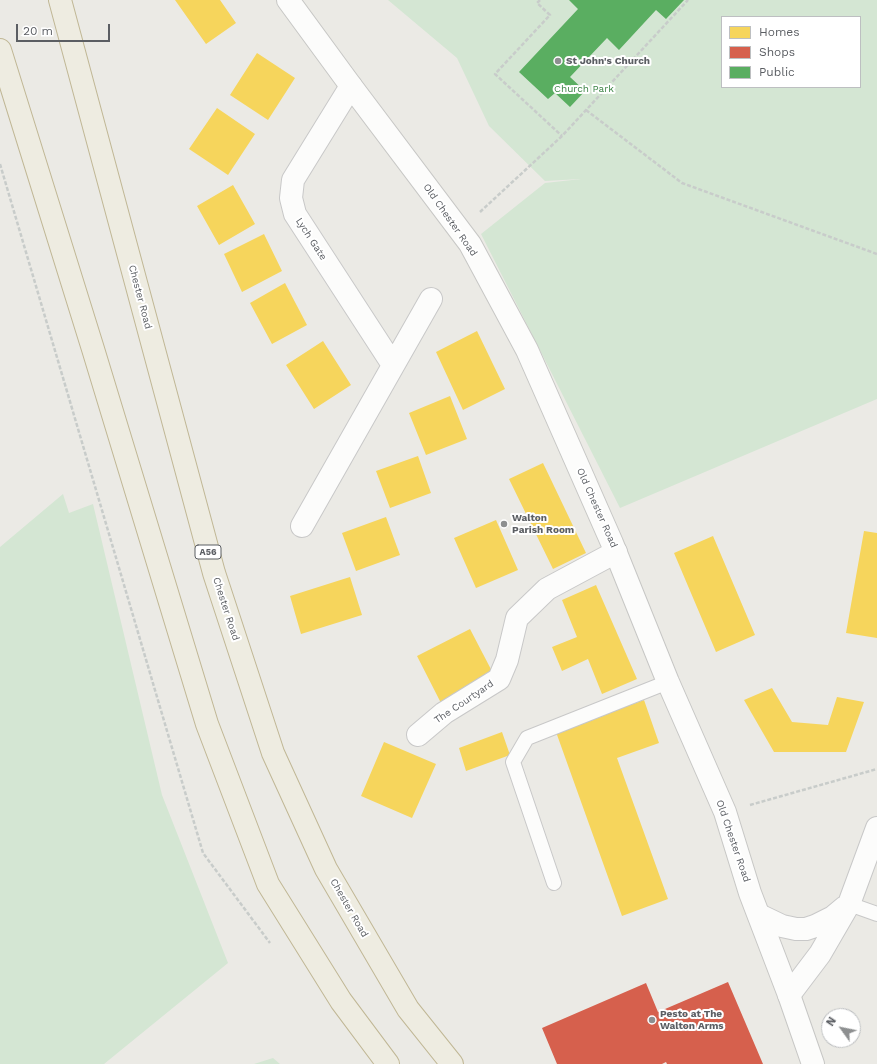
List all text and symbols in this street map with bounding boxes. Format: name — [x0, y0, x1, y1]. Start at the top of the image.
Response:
scale bar — [18, 16, 112, 42]
legend — [721, 16, 861, 88]
text: 20 m — [23, 24, 53, 38]
text: Homes — [759, 25, 800, 39]
text: Shops — [759, 45, 795, 59]
place label: St John's Church — [566, 55, 650, 67]
marker: St John's Church — [553, 56, 563, 66]
text: Public — [759, 65, 795, 79]
park label: Church Park — [554, 83, 614, 95]
street label: Old Chester Road — [420, 181, 480, 259]
street label: Lych Gate — [293, 216, 329, 262]
street label: Chester Road — [126, 264, 154, 330]
street label: Old Chester Road — [574, 466, 620, 550]
place label: Walton Parish Room — [512, 512, 574, 536]
marker: Walton Parish Room — [499, 519, 509, 529]
road number: A56 — [195, 545, 221, 559]
street label: Chester Road — [210, 576, 242, 642]
street label: The Courtyard — [432, 678, 496, 726]
street label: Old Chester Road — [713, 798, 753, 884]
street label: Chester Road — [327, 876, 371, 940]
place label: Pesto at The Walton Arms — [660, 1008, 724, 1032]
north arrow — [821, 1008, 861, 1048]
marker: Pesto at The Walton Arms — [647, 1015, 657, 1025]
text: N — [824, 1015, 839, 1029]

